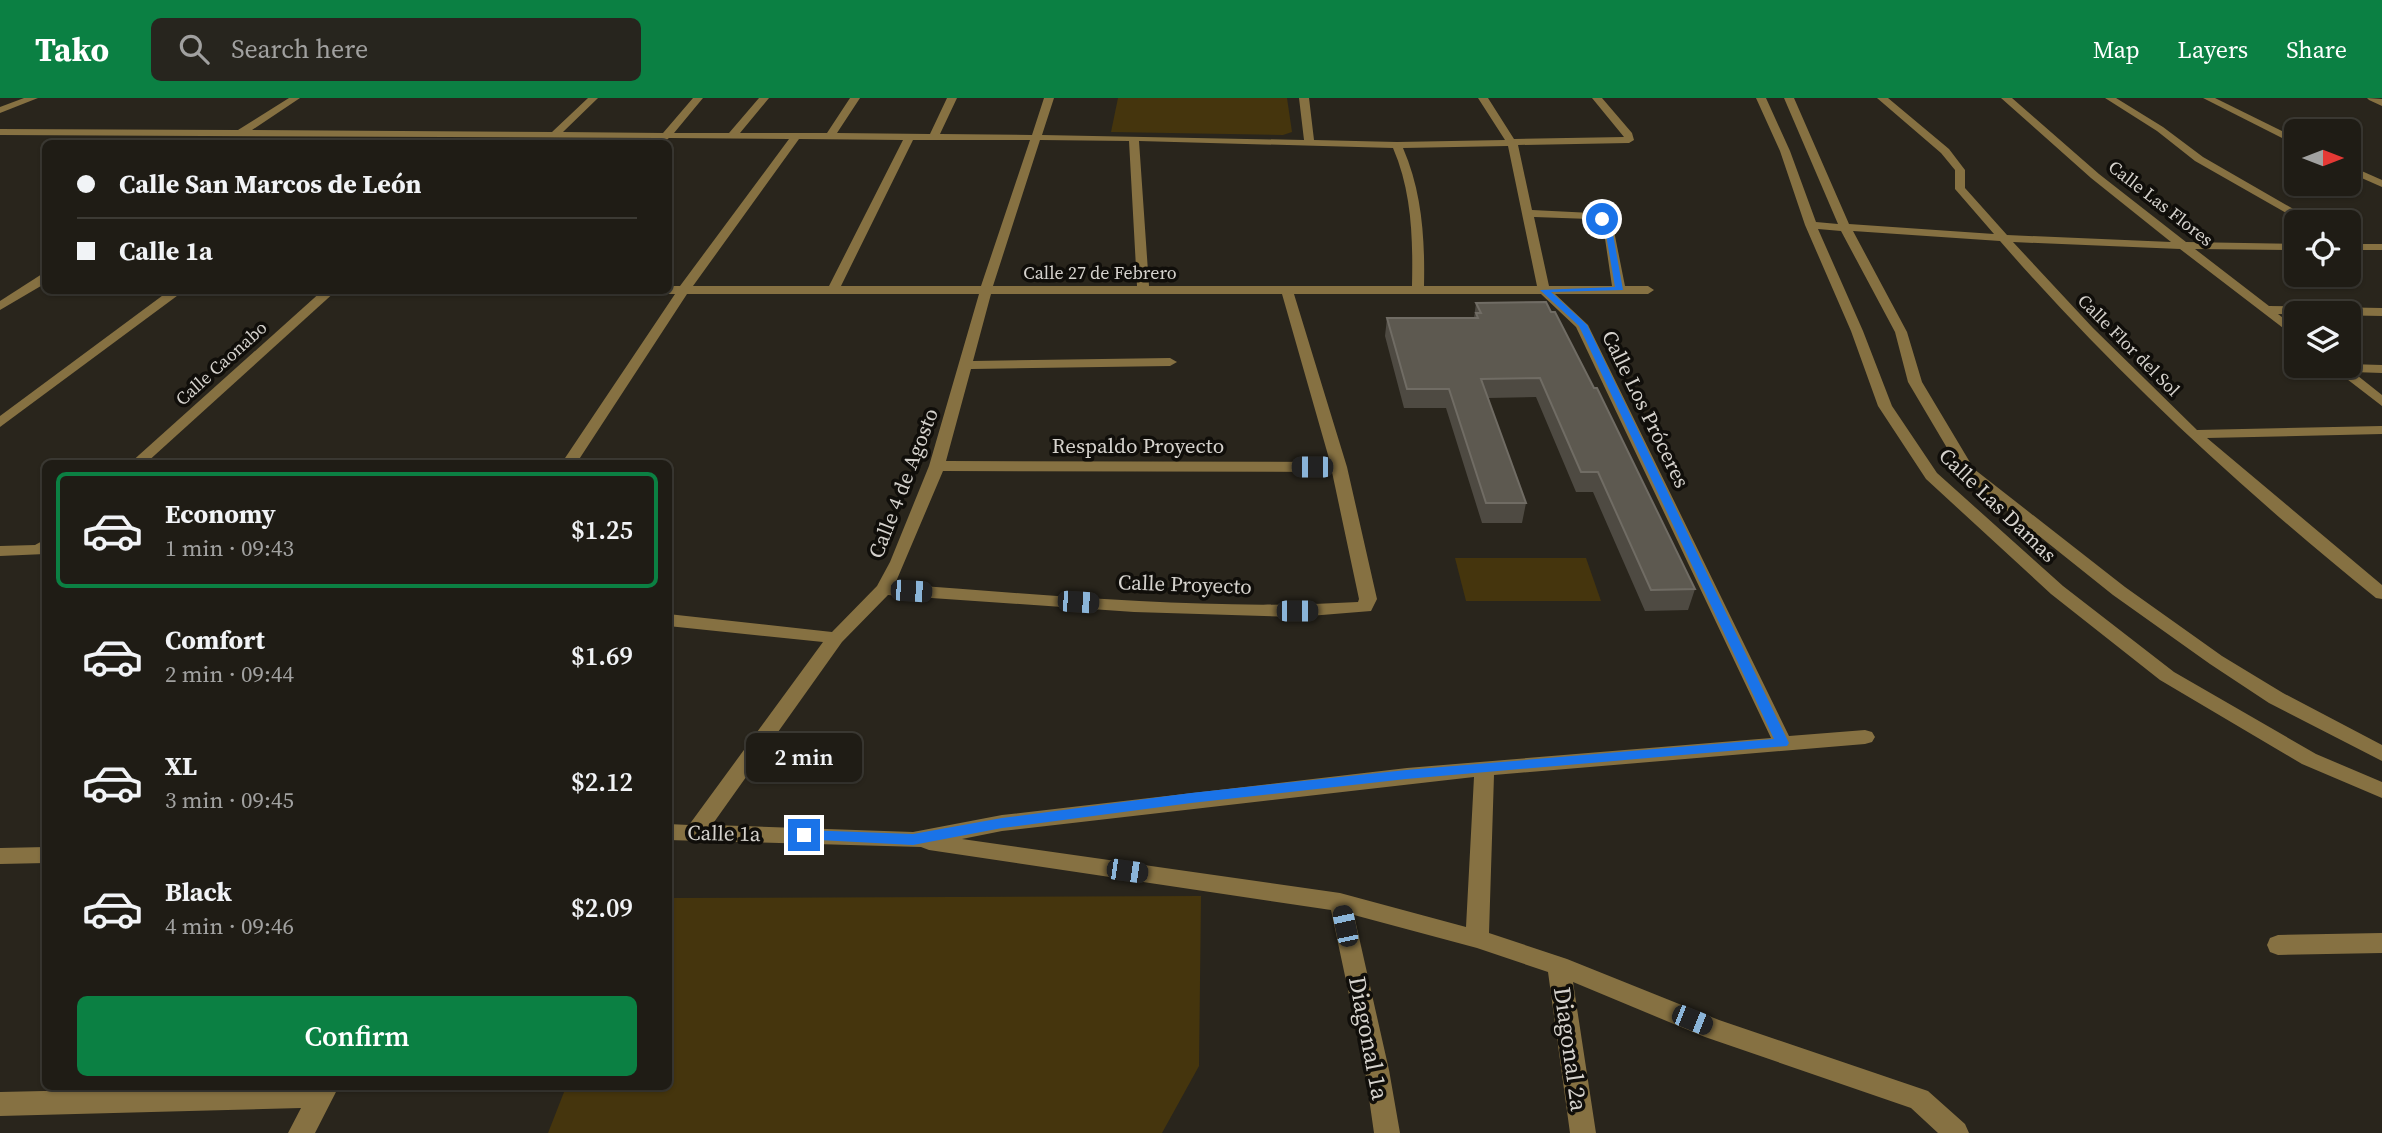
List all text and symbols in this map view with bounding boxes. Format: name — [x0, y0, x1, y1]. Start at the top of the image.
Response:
search box — [151, 18, 641, 81]
text: Tako — [35, 27, 109, 72]
icon: search — [175, 30, 213, 68]
text: Search here — [231, 31, 368, 67]
text: Map — [2093, 33, 2140, 66]
text: Layers — [2178, 33, 2248, 66]
text: Share — [2286, 33, 2347, 66]
north arrow — [2284, 119, 2361, 196]
map controls — [2284, 119, 2361, 378]
street label: Calle Las Flores — [2103, 154, 2219, 252]
text: Calle San Marcos de León — [119, 166, 422, 202]
route start — [1586, 203, 1618, 235]
button: locate — [2284, 210, 2361, 287]
text: Calle 1a — [119, 233, 213, 269]
street label: Calle 27 de Febrero — [1023, 260, 1177, 285]
street label: Calle Flor del Sol — [2072, 288, 2186, 402]
button: layers — [2284, 301, 2361, 378]
street label: Calle Caonabo — [170, 315, 272, 411]
street label: Calle Los Próceres — [1595, 325, 1697, 493]
street label: Calle 4 de Agosto — [861, 404, 945, 562]
street label: Respaldo Proyecto — [1052, 431, 1224, 460]
street label: Calle Las Damas — [1933, 441, 2063, 569]
car — [1292, 457, 1334, 478]
text: Economy — [165, 496, 276, 532]
icon: car — [81, 499, 144, 562]
text: $1.25 — [571, 512, 633, 548]
text: 1 min · 09:43 — [165, 532, 294, 564]
street label: Calle Proyecto — [1118, 567, 1252, 601]
car — [890, 579, 933, 603]
car — [1057, 590, 1100, 614]
car — [1277, 601, 1319, 622]
text: Comfort — [165, 622, 265, 658]
icon: car — [81, 625, 144, 688]
text: $1.69 — [571, 638, 633, 674]
text: 2 min · 09:44 — [165, 658, 294, 690]
callout: 2 min — [746, 734, 862, 782]
text: 2 min — [774, 741, 834, 773]
text: XL — [165, 748, 197, 784]
icon: car — [81, 751, 144, 814]
text: $2.12 — [571, 764, 633, 800]
text: 3 min · 09:45 — [165, 784, 294, 816]
street label: Calle 1a — [687, 818, 761, 848]
route end — [788, 819, 820, 851]
car — [1105, 858, 1150, 884]
text: Black — [165, 874, 232, 910]
icon: car — [81, 877, 144, 940]
text: $2.09 — [571, 890, 633, 926]
car — [1331, 903, 1360, 949]
text: 4 min · 09:46 — [165, 910, 294, 942]
street label: Diagonal 1a — [1341, 973, 1397, 1103]
street label: Diagonal 2a — [1546, 985, 1596, 1114]
button: Confirm — [77, 996, 637, 1076]
car — [1669, 1002, 1716, 1038]

